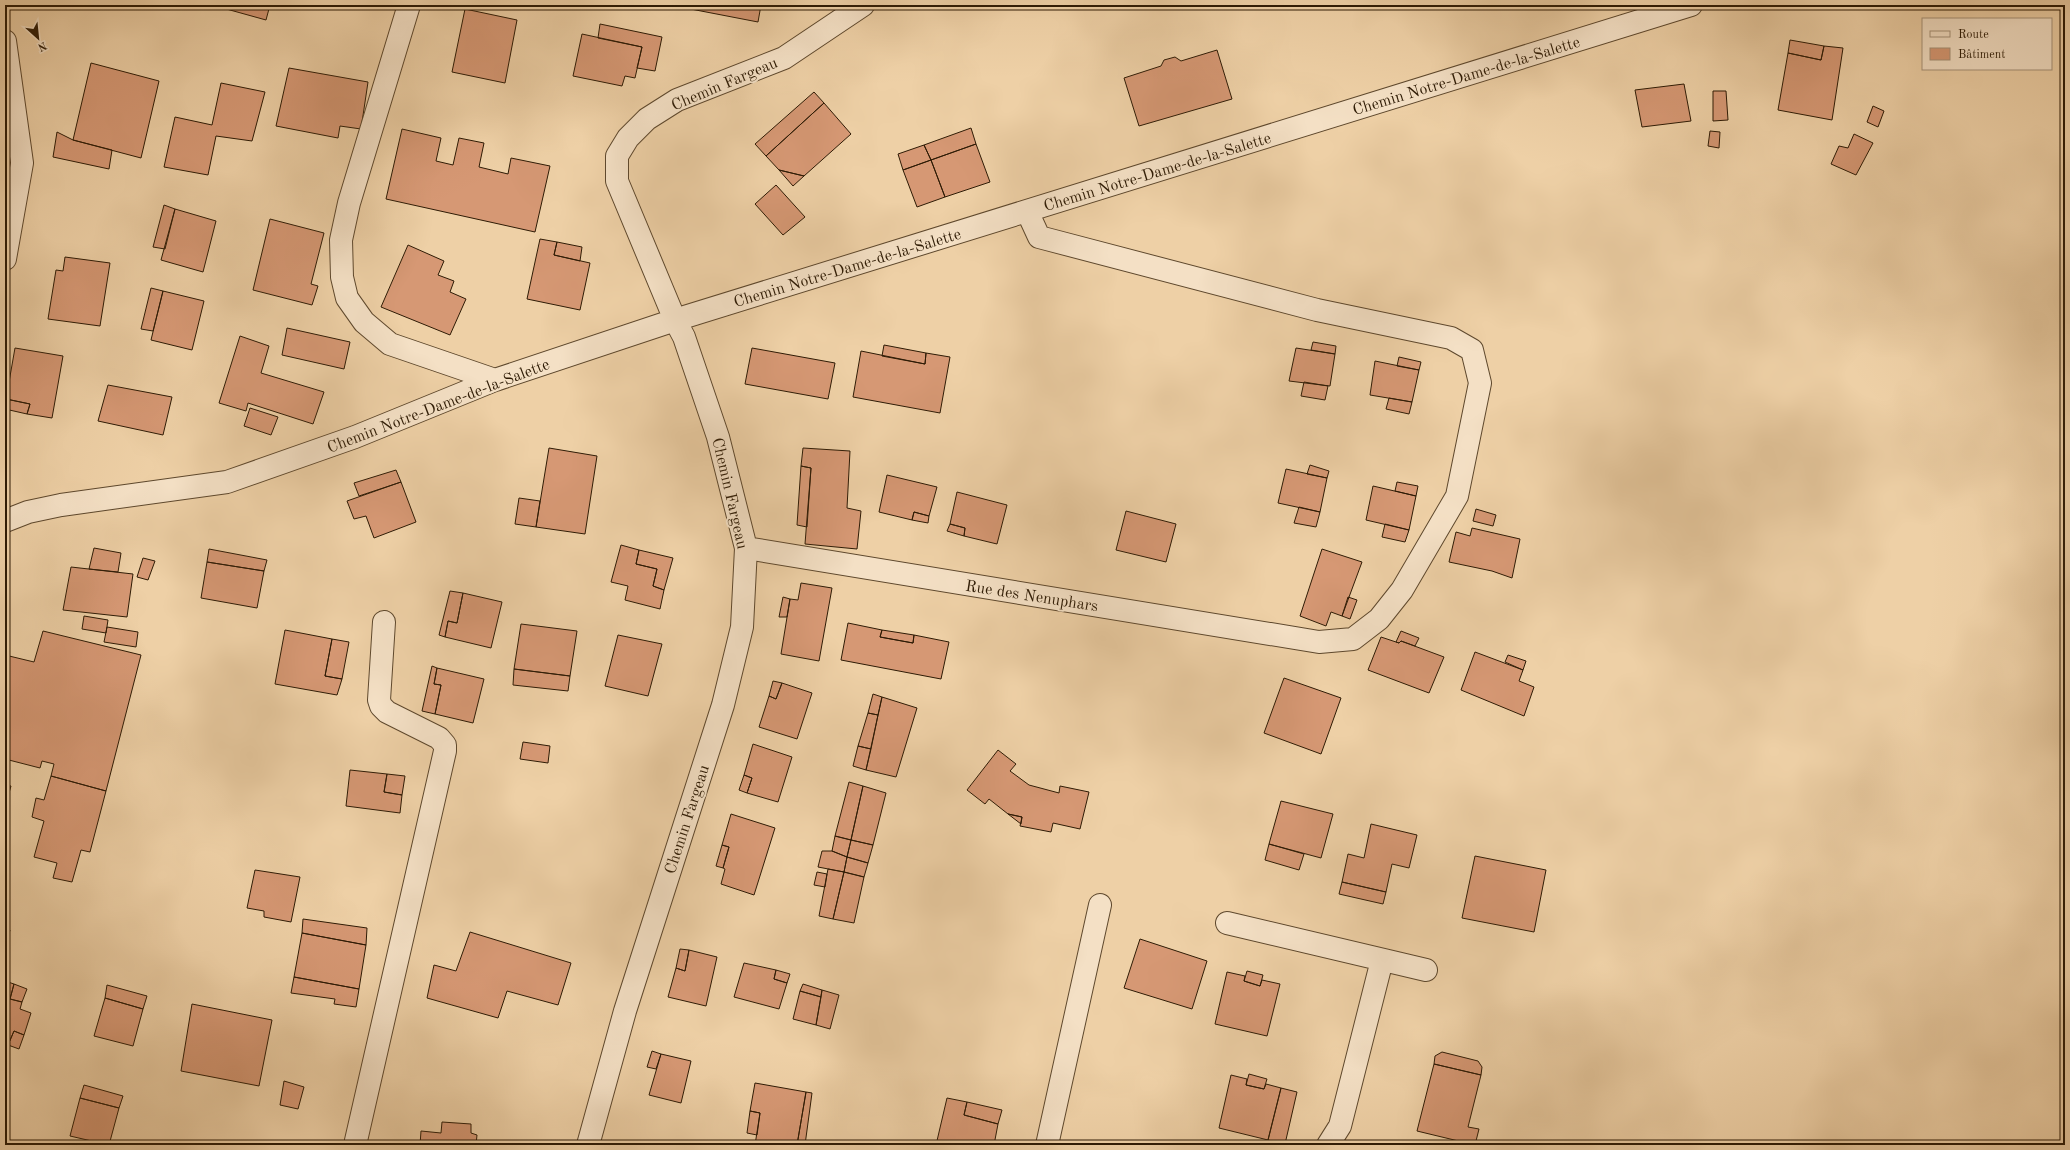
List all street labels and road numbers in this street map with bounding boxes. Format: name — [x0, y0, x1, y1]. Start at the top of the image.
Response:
street label: Chemin Notre-Dame-de-la-Salette — [1351, 35, 1582, 119]
street label: Chemin Fargeau — [669, 55, 781, 114]
street label: Chemin Notre-Dame-de-la-Salette — [1042, 131, 1273, 215]
street label: Chemin Notre-Dame-de-la-Salette — [732, 227, 963, 311]
street label: Chemin Notre-Dame-de-la-Salette — [325, 357, 552, 457]
street label: Chemin Fargeau — [708, 436, 750, 551]
street label: Rue des Nenuphars — [964, 579, 1099, 615]
street label: Chemin Fargeau — [663, 763, 713, 876]

